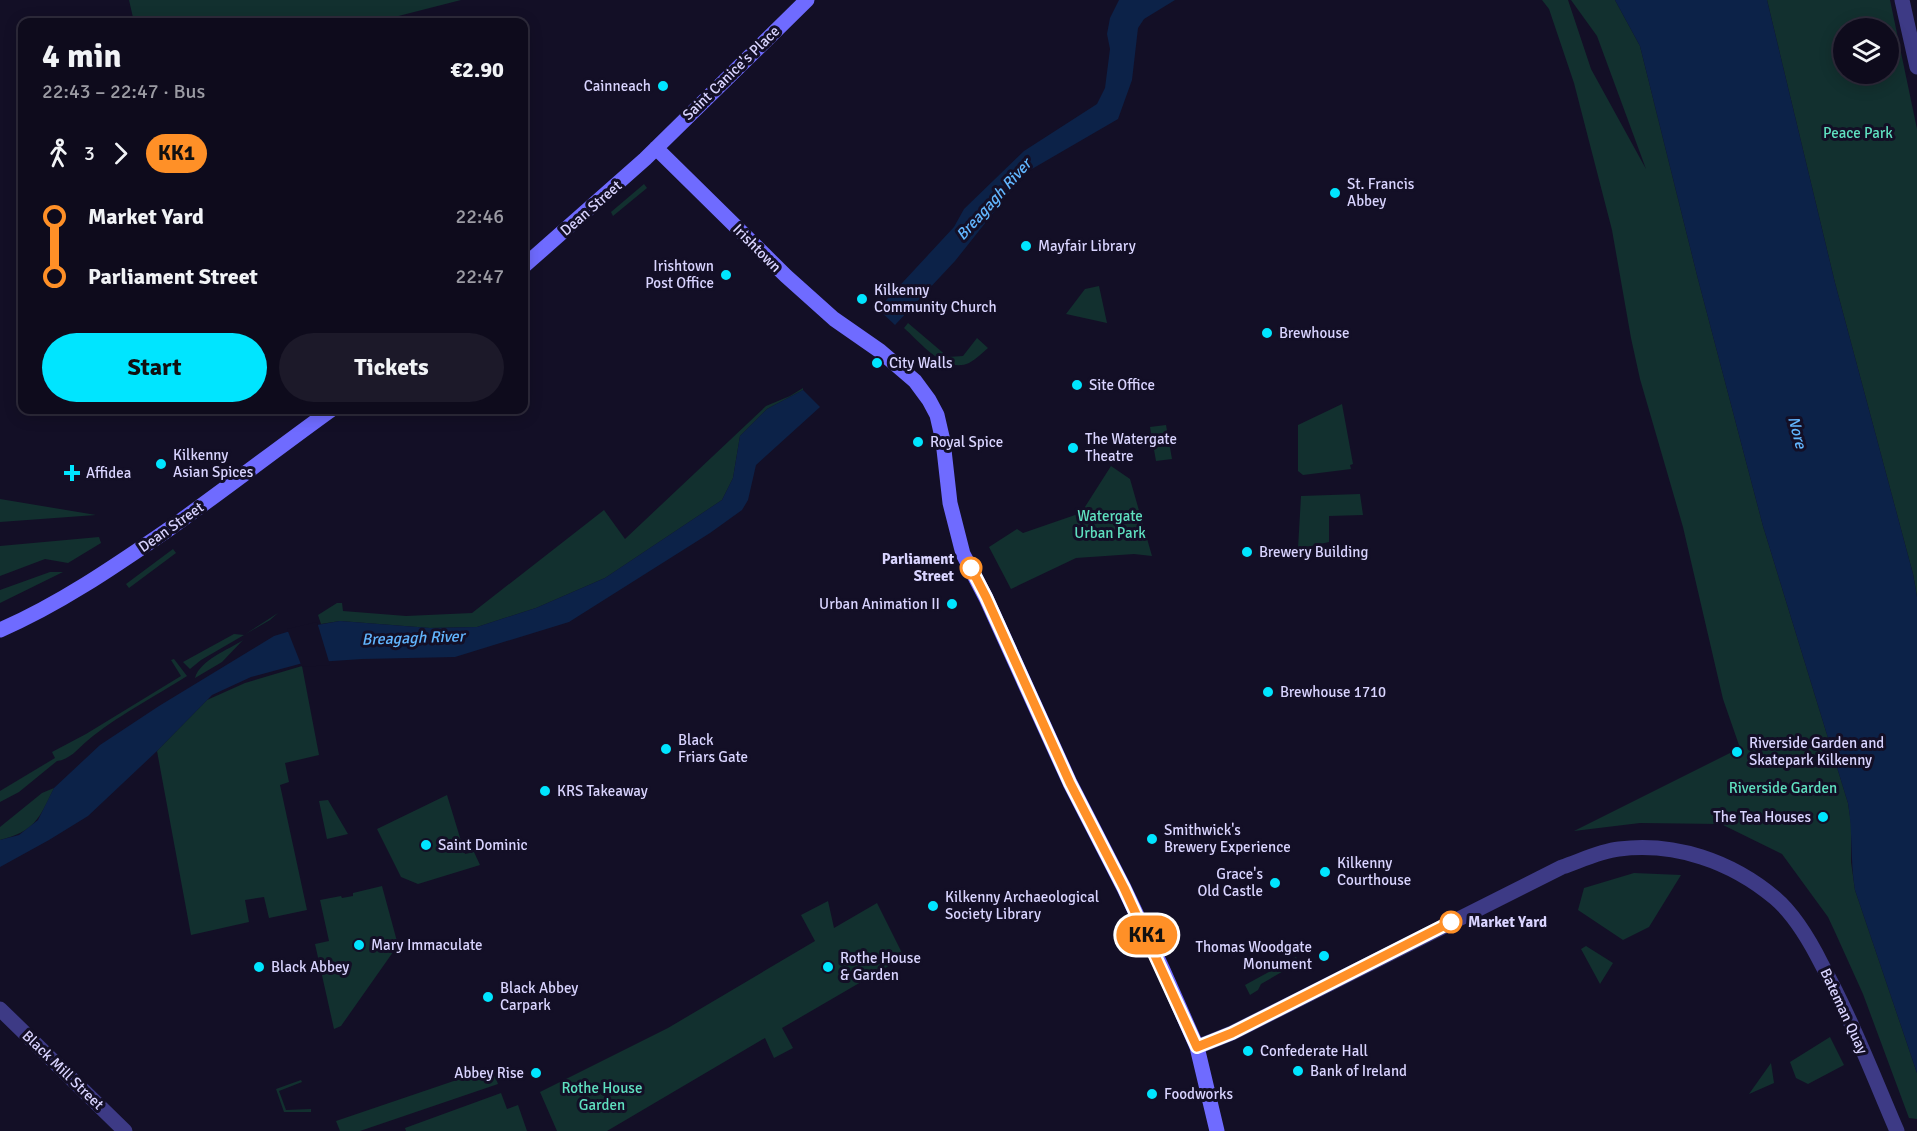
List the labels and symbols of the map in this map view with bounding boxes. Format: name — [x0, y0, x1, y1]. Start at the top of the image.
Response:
street label: Saint Canice's Place — [679, 22, 783, 124]
place label: Cainneach — [584, 77, 651, 95]
marker: Cainneach — [656, 79, 670, 93]
park label: Peace Park — [1823, 124, 1893, 142]
water label: Breagagh River — [952, 153, 1037, 245]
place label: St. Francis Abbey — [1347, 175, 1415, 210]
street label: Dean Street — [557, 176, 625, 240]
marker: St. Francis Abbey — [1328, 186, 1342, 200]
street label: Irishtown — [729, 220, 785, 276]
place label: Mayfair Library — [1038, 237, 1136, 255]
marker: Mayfair Library — [1019, 239, 1033, 253]
place label: Irishtown Post Office — [645, 257, 714, 292]
marker: Irishtown Post Office — [719, 268, 733, 282]
place label: Kilkenny Community Church — [874, 281, 997, 316]
marker: Kilkenny Community Church — [855, 292, 869, 306]
place label: Brewhouse — [1279, 324, 1350, 342]
marker: Brewhouse — [1260, 326, 1274, 340]
place label: City Walls — [889, 354, 953, 372]
marker: City Walls — [870, 356, 884, 370]
place label: Site Office — [1089, 376, 1155, 394]
marker: Site Office — [1070, 378, 1084, 392]
water label: Nore — [1783, 414, 1811, 452]
place label: The Watergate Theatre — [1085, 430, 1177, 465]
place label: Royal Spice — [930, 433, 1003, 451]
marker: Royal Spice — [911, 435, 925, 449]
marker: The Watergate Theatre — [1066, 441, 1080, 455]
place label: Kilkenny Asian Spices — [173, 446, 254, 481]
marker: Kilkenny Asian Spices — [154, 457, 168, 471]
marker: Affidea — [63, 464, 81, 482]
place label: Affidea — [86, 464, 131, 482]
street label: Dean Street — [135, 498, 207, 556]
park label: Watergate Urban Park — [1074, 507, 1146, 542]
place label: Brewery Building — [1259, 543, 1369, 561]
marker: Brewery Building — [1240, 545, 1254, 559]
place label: Parliament Street — [882, 550, 954, 585]
marker: Parliament Street — [960, 557, 982, 579]
place label: Urban Animation II — [819, 595, 940, 613]
marker: Urban Animation II — [945, 597, 959, 611]
water label: Breagagh River — [361, 626, 467, 650]
place label: Brewhouse 1710 — [1280, 683, 1386, 701]
marker: Brewhouse 1710 — [1261, 685, 1275, 699]
place label: Black Friars Gate — [678, 731, 748, 766]
place label: Riverside Garden and Skatepark Kilkenny — [1749, 734, 1884, 769]
marker: Black Friars Gate — [659, 742, 673, 756]
marker: Riverside Garden and Skatepark Kilkenny — [1730, 745, 1744, 759]
park label: Riverside Garden — [1729, 779, 1837, 797]
place label: KRS Takeaway — [557, 782, 648, 800]
marker: KRS Takeaway — [538, 784, 552, 798]
place label: The Tea Houses — [1713, 808, 1811, 826]
marker: The Tea Houses — [1816, 810, 1830, 824]
place label: Smithwick's Brewery Experience — [1164, 821, 1291, 856]
marker: Smithwick's Brewery Experience — [1145, 832, 1159, 846]
place label: Saint Dominic — [438, 836, 528, 854]
marker: Saint Dominic — [419, 838, 433, 852]
place label: Kilkenny Courthouse — [1337, 854, 1411, 889]
place label: Grace's Old Castle — [1197, 865, 1263, 900]
marker: Kilkenny Courthouse — [1318, 865, 1332, 879]
marker: Grace's Old Castle — [1268, 876, 1282, 890]
place label: Kilkenny Archaeological Society Library — [945, 888, 1099, 923]
marker: Kilkenny Archaeological Society Library — [926, 899, 940, 913]
marker: Market Yard — [1440, 911, 1462, 933]
place label: Market Yard — [1468, 913, 1547, 931]
line badge: KK1 — [1112, 916, 1182, 954]
place label: Mary Immaculate — [371, 936, 483, 954]
marker: Mary Immaculate — [352, 938, 366, 952]
place label: Thomas Woodgate Monument — [1196, 938, 1312, 973]
place label: Rothe House & Garden — [840, 949, 921, 984]
marker: Thomas Woodgate Monument — [1317, 949, 1331, 963]
place label: Black Abbey — [271, 958, 349, 976]
marker: Black Abbey — [252, 960, 266, 974]
marker: Rothe House & Garden — [821, 960, 835, 974]
street label: Bateman Quay — [1816, 965, 1872, 1057]
place label: Black Abbey Carpark — [500, 979, 578, 1014]
marker: Black Abbey Carpark — [481, 990, 495, 1004]
street label: Black Mill Street — [19, 1027, 107, 1113]
place label: Confederate Hall — [1260, 1042, 1368, 1060]
marker: Confederate Hall — [1241, 1044, 1255, 1058]
place label: Bank of Ireland — [1310, 1062, 1407, 1080]
place label: Abbey Rise — [454, 1064, 524, 1082]
marker: Bank of Ireland — [1291, 1064, 1305, 1078]
marker: Abbey Rise — [529, 1066, 543, 1080]
park label: Rothe House Garden — [562, 1079, 642, 1114]
place label: Foodworks — [1164, 1085, 1233, 1103]
marker: Foodworks — [1145, 1087, 1159, 1101]

